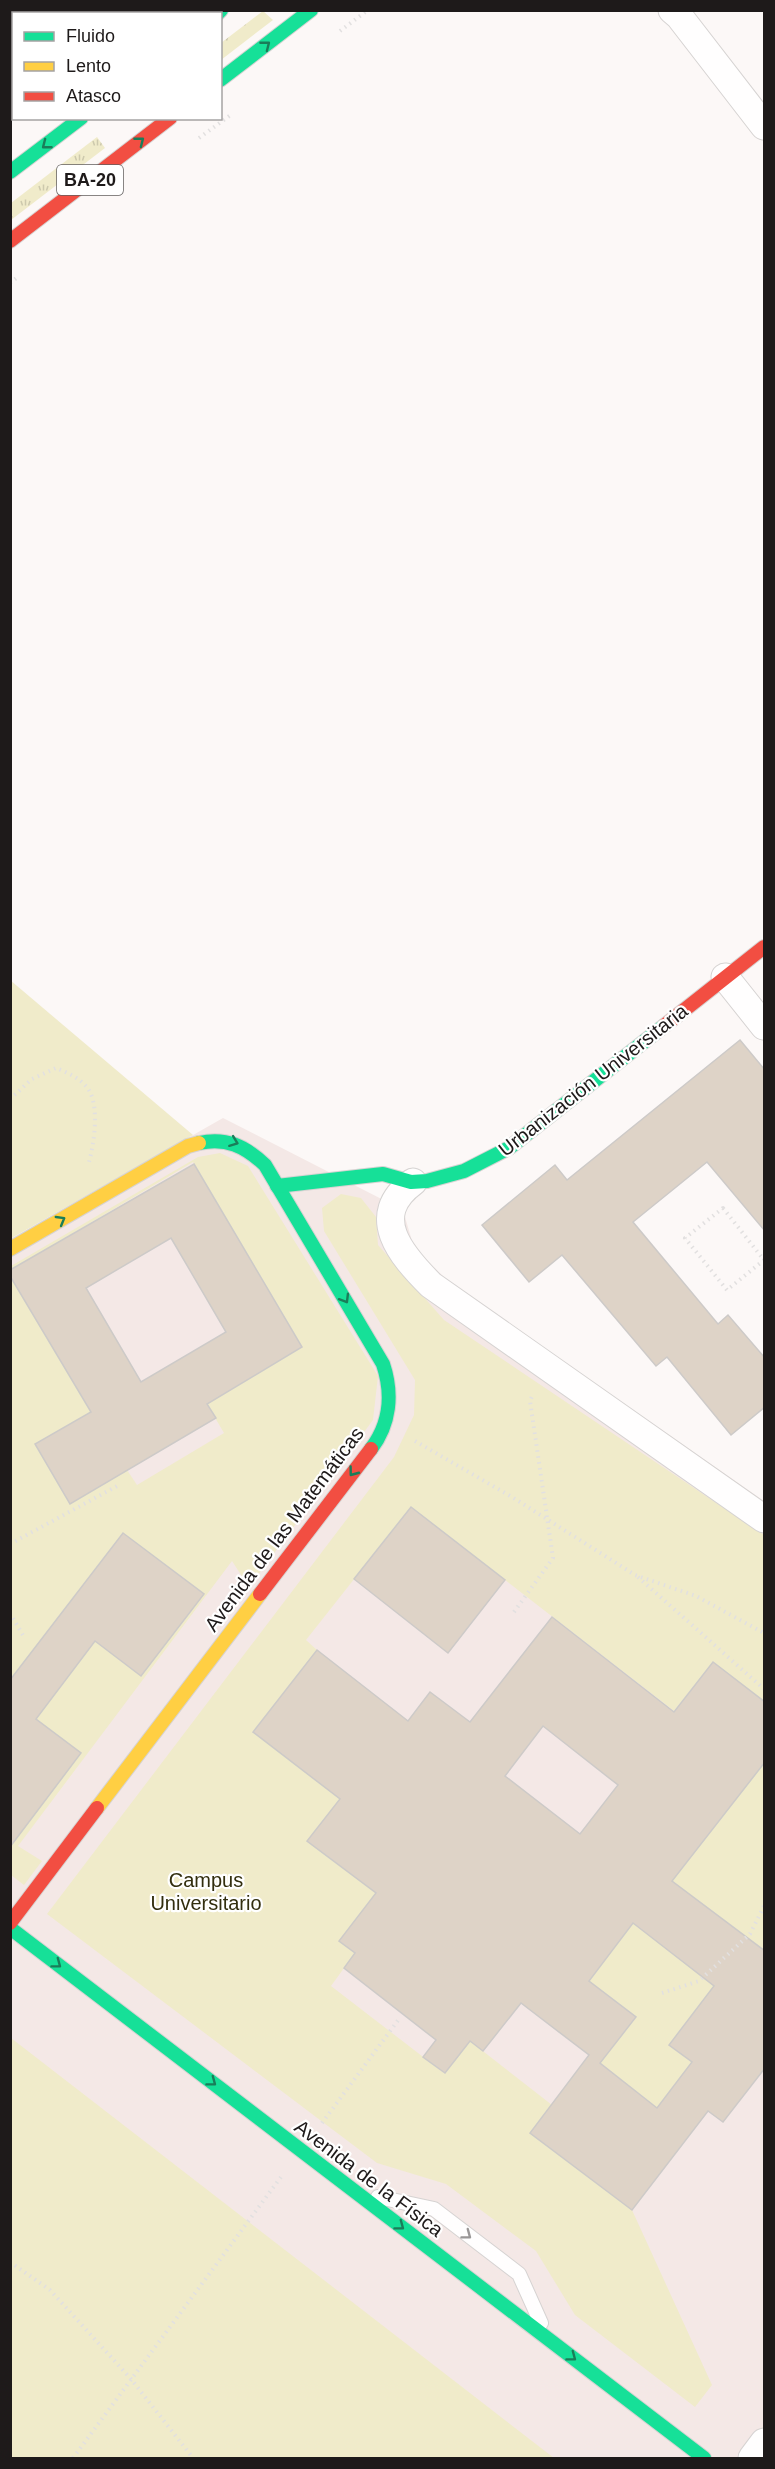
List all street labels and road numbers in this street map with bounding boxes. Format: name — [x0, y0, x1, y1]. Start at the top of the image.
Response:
road number: BA-20 — [57, 165, 123, 195]
street label: Urbanización Universitaria — [494, 999, 692, 1161]
street label: Avenida de las Matemáticas — [200, 1423, 368, 1635]
street label: Avenida de la Física — [291, 2115, 448, 2241]

